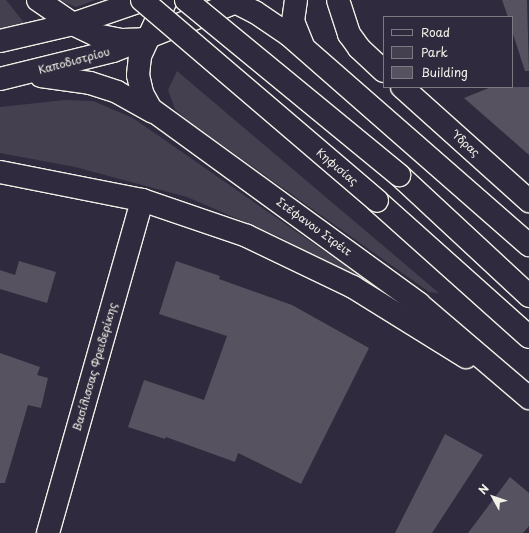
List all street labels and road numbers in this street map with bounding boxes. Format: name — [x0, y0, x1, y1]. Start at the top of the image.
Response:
street label: Καποδιστρίου — [37, 45, 111, 77]
street label: Ύδρας — [450, 128, 482, 160]
street label: Κηφισίας — [314, 146, 360, 188]
street label: Στέφανου Στρέιτ — [274, 195, 354, 259]
street label: Βασίλισσας Φρειδερίκης — [70, 301, 120, 433]

